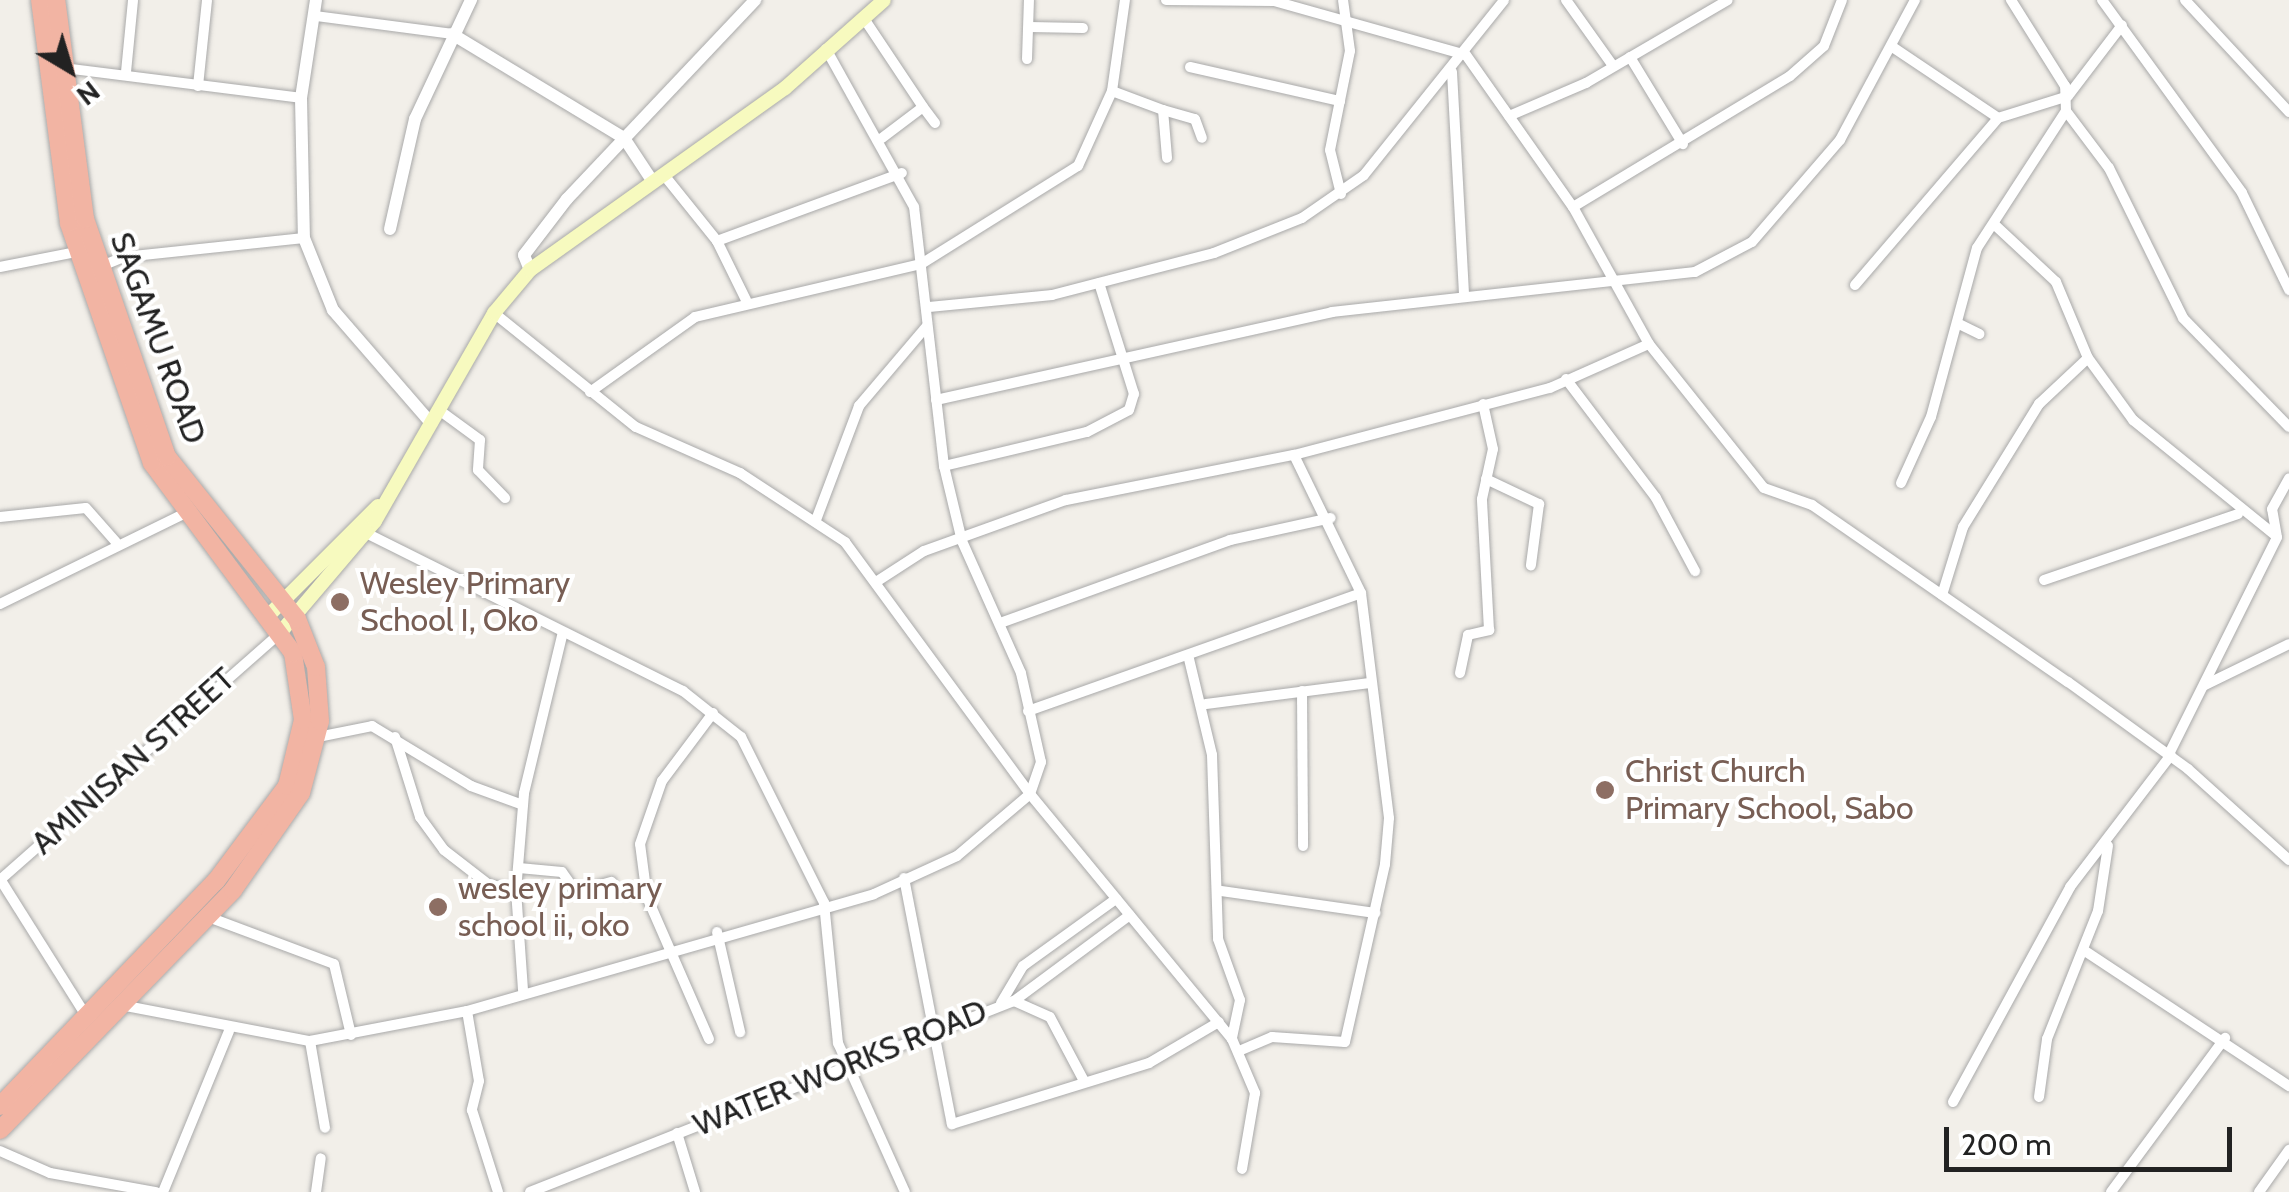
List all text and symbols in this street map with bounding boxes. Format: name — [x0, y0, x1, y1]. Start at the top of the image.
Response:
north arrow — [20, 20, 120, 120]
text: N — [70, 74, 107, 113]
street label: SAGAMU ROAD — [102, 227, 214, 449]
place label: Wesley Primary School I, Oko — [360, 565, 570, 640]
marker: Wesley Primary School I, Oko — [329, 591, 351, 613]
street label: AMINISAN STREET — [24, 660, 242, 862]
place label: Christ Church Primary School, Sabo — [1625, 753, 1914, 828]
marker: Christ Church Primary School, Sabo — [1594, 779, 1616, 801]
place label: wesley primary school ii, oko — [458, 870, 662, 945]
marker: wesley primary school ii, oko — [427, 896, 449, 918]
street label: WATER WORKS ROAD — [688, 992, 992, 1144]
scale bar — [1949, 1107, 2236, 1169]
text: 200 m — [1961, 1126, 2052, 1163]

